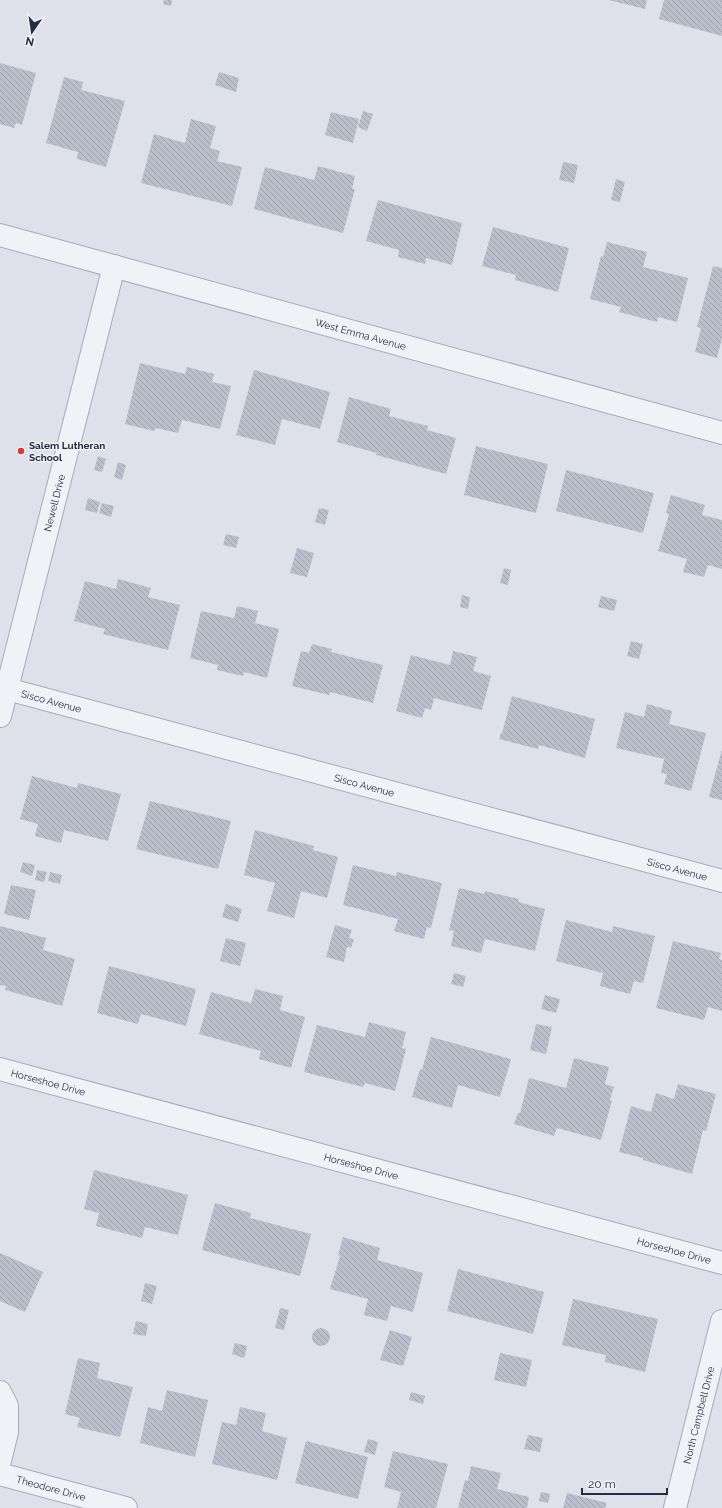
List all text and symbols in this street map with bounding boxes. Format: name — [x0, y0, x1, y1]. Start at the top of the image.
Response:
north arrow — [12, 12, 52, 52]
text: N — [24, 34, 35, 49]
street label: West Emma Avenue — [314, 317, 407, 352]
place label: Salem Lutheran School — [29, 440, 105, 463]
marker: Salem Lutheran School — [16, 446, 26, 456]
street label: Newell Drive — [42, 473, 67, 533]
street label: Sisco Avenue — [20, 688, 83, 715]
street label: Sisco Avenue — [333, 772, 396, 799]
street label: Sisco Avenue — [646, 856, 709, 883]
street label: Horseshoe Drive — [10, 1067, 87, 1098]
street label: Horseshoe Drive — [323, 1151, 400, 1182]
street label: Horseshoe Drive — [636, 1235, 712, 1266]
street label: North Campbell Drive — [681, 1365, 716, 1465]
scale bar — [582, 1470, 667, 1496]
street label: Theodore Drive — [15, 1474, 87, 1503]
text: 20 m — [588, 1477, 616, 1491]

